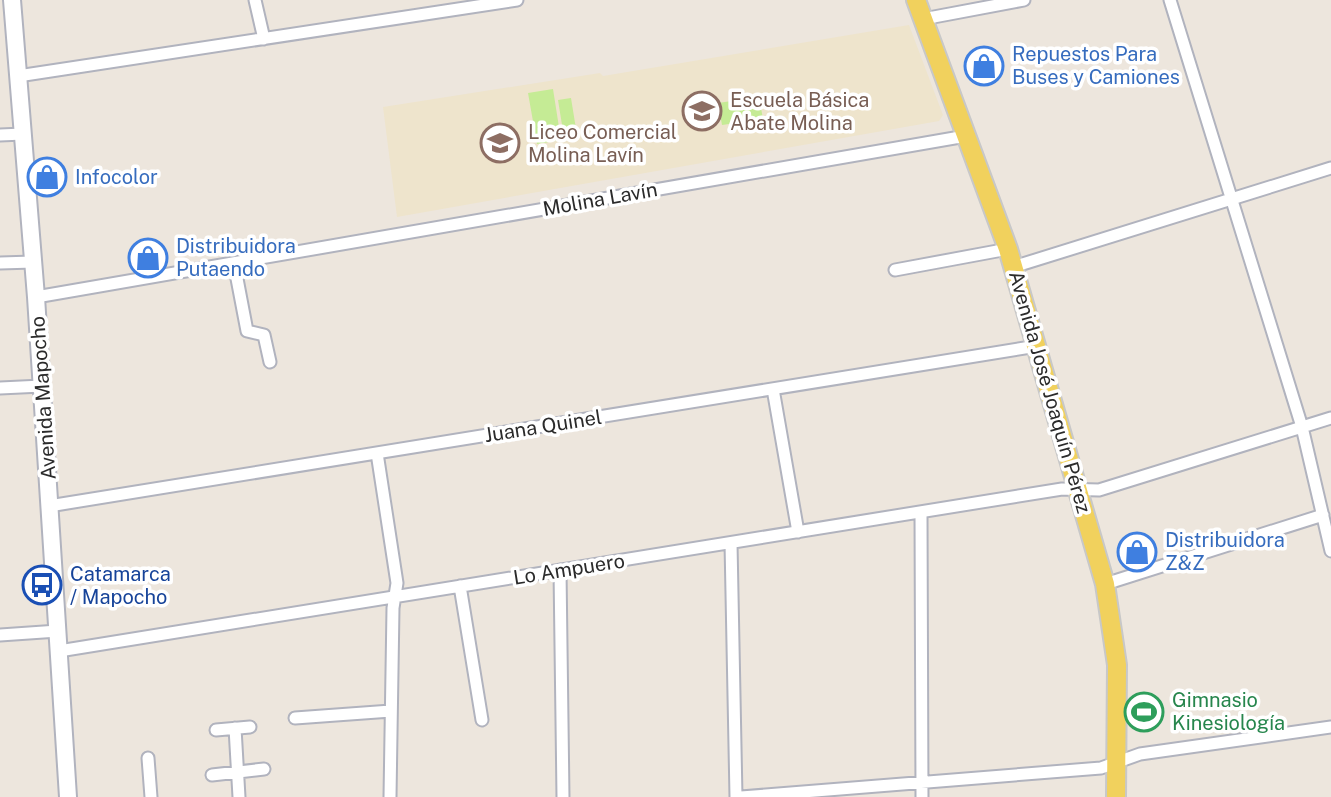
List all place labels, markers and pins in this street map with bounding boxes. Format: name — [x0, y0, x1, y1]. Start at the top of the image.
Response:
place label: Repuestos Para Buses y Camiones — [1012, 42, 1180, 89]
shop icon: Repuestos Para Buses y Camiones — [963, 45, 1005, 87]
place label: Escuela Básica Abate Molina — [730, 88, 869, 135]
school or university icon: Escuela Básica Abate Molina — [681, 90, 723, 132]
place label: Liceo Comercial Molina Lavín — [528, 120, 677, 167]
school or university icon: Liceo Comercial Molina Lavín — [479, 122, 521, 164]
shop icon: Infocolor — [26, 156, 68, 198]
place label: Infocolor — [75, 165, 158, 189]
place label: Distribuidora Putaendo — [176, 234, 296, 281]
shop icon: Distribuidora Putaendo — [127, 237, 169, 279]
place label: Distribuidora Z&Z — [1165, 528, 1285, 575]
shop icon: Distribuidora Z&Z — [1116, 531, 1158, 573]
place label: Catamarca / Mapocho — [70, 562, 171, 609]
bus stop icon: Catamarca / Mapocho — [21, 564, 63, 606]
place label: Gimnasio Kinesiología — [1172, 688, 1285, 735]
sports icon: Gimnasio Kinesiología — [1123, 691, 1165, 733]

